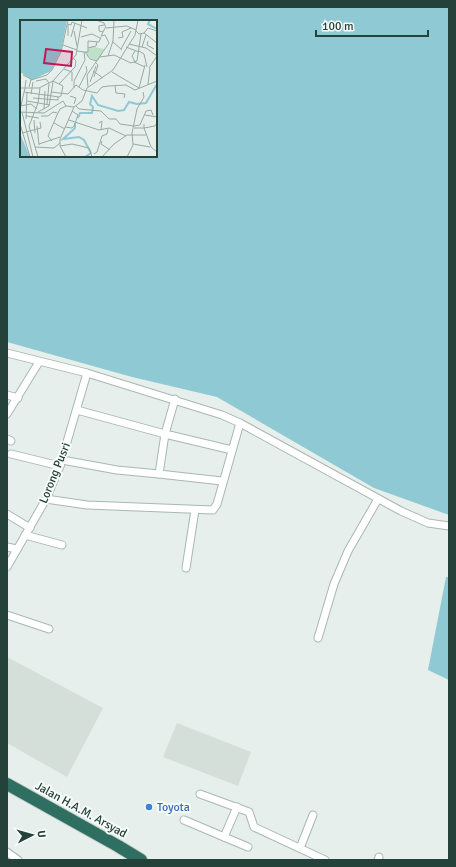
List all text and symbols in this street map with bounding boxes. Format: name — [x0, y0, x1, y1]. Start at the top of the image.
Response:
scale bar — [316, 12, 428, 38]
text: 100 m — [322, 19, 354, 34]
inset map — [20, 20, 157, 157]
street label: Lorong Pusri — [36, 440, 74, 506]
street label: Jalan H.A.M. Arsyad — [33, 779, 129, 841]
place label: Toyota — [157, 800, 190, 815]
marker: Toyota — [144, 802, 154, 812]
north arrow — [12, 815, 52, 855]
text: U — [35, 830, 48, 838]

